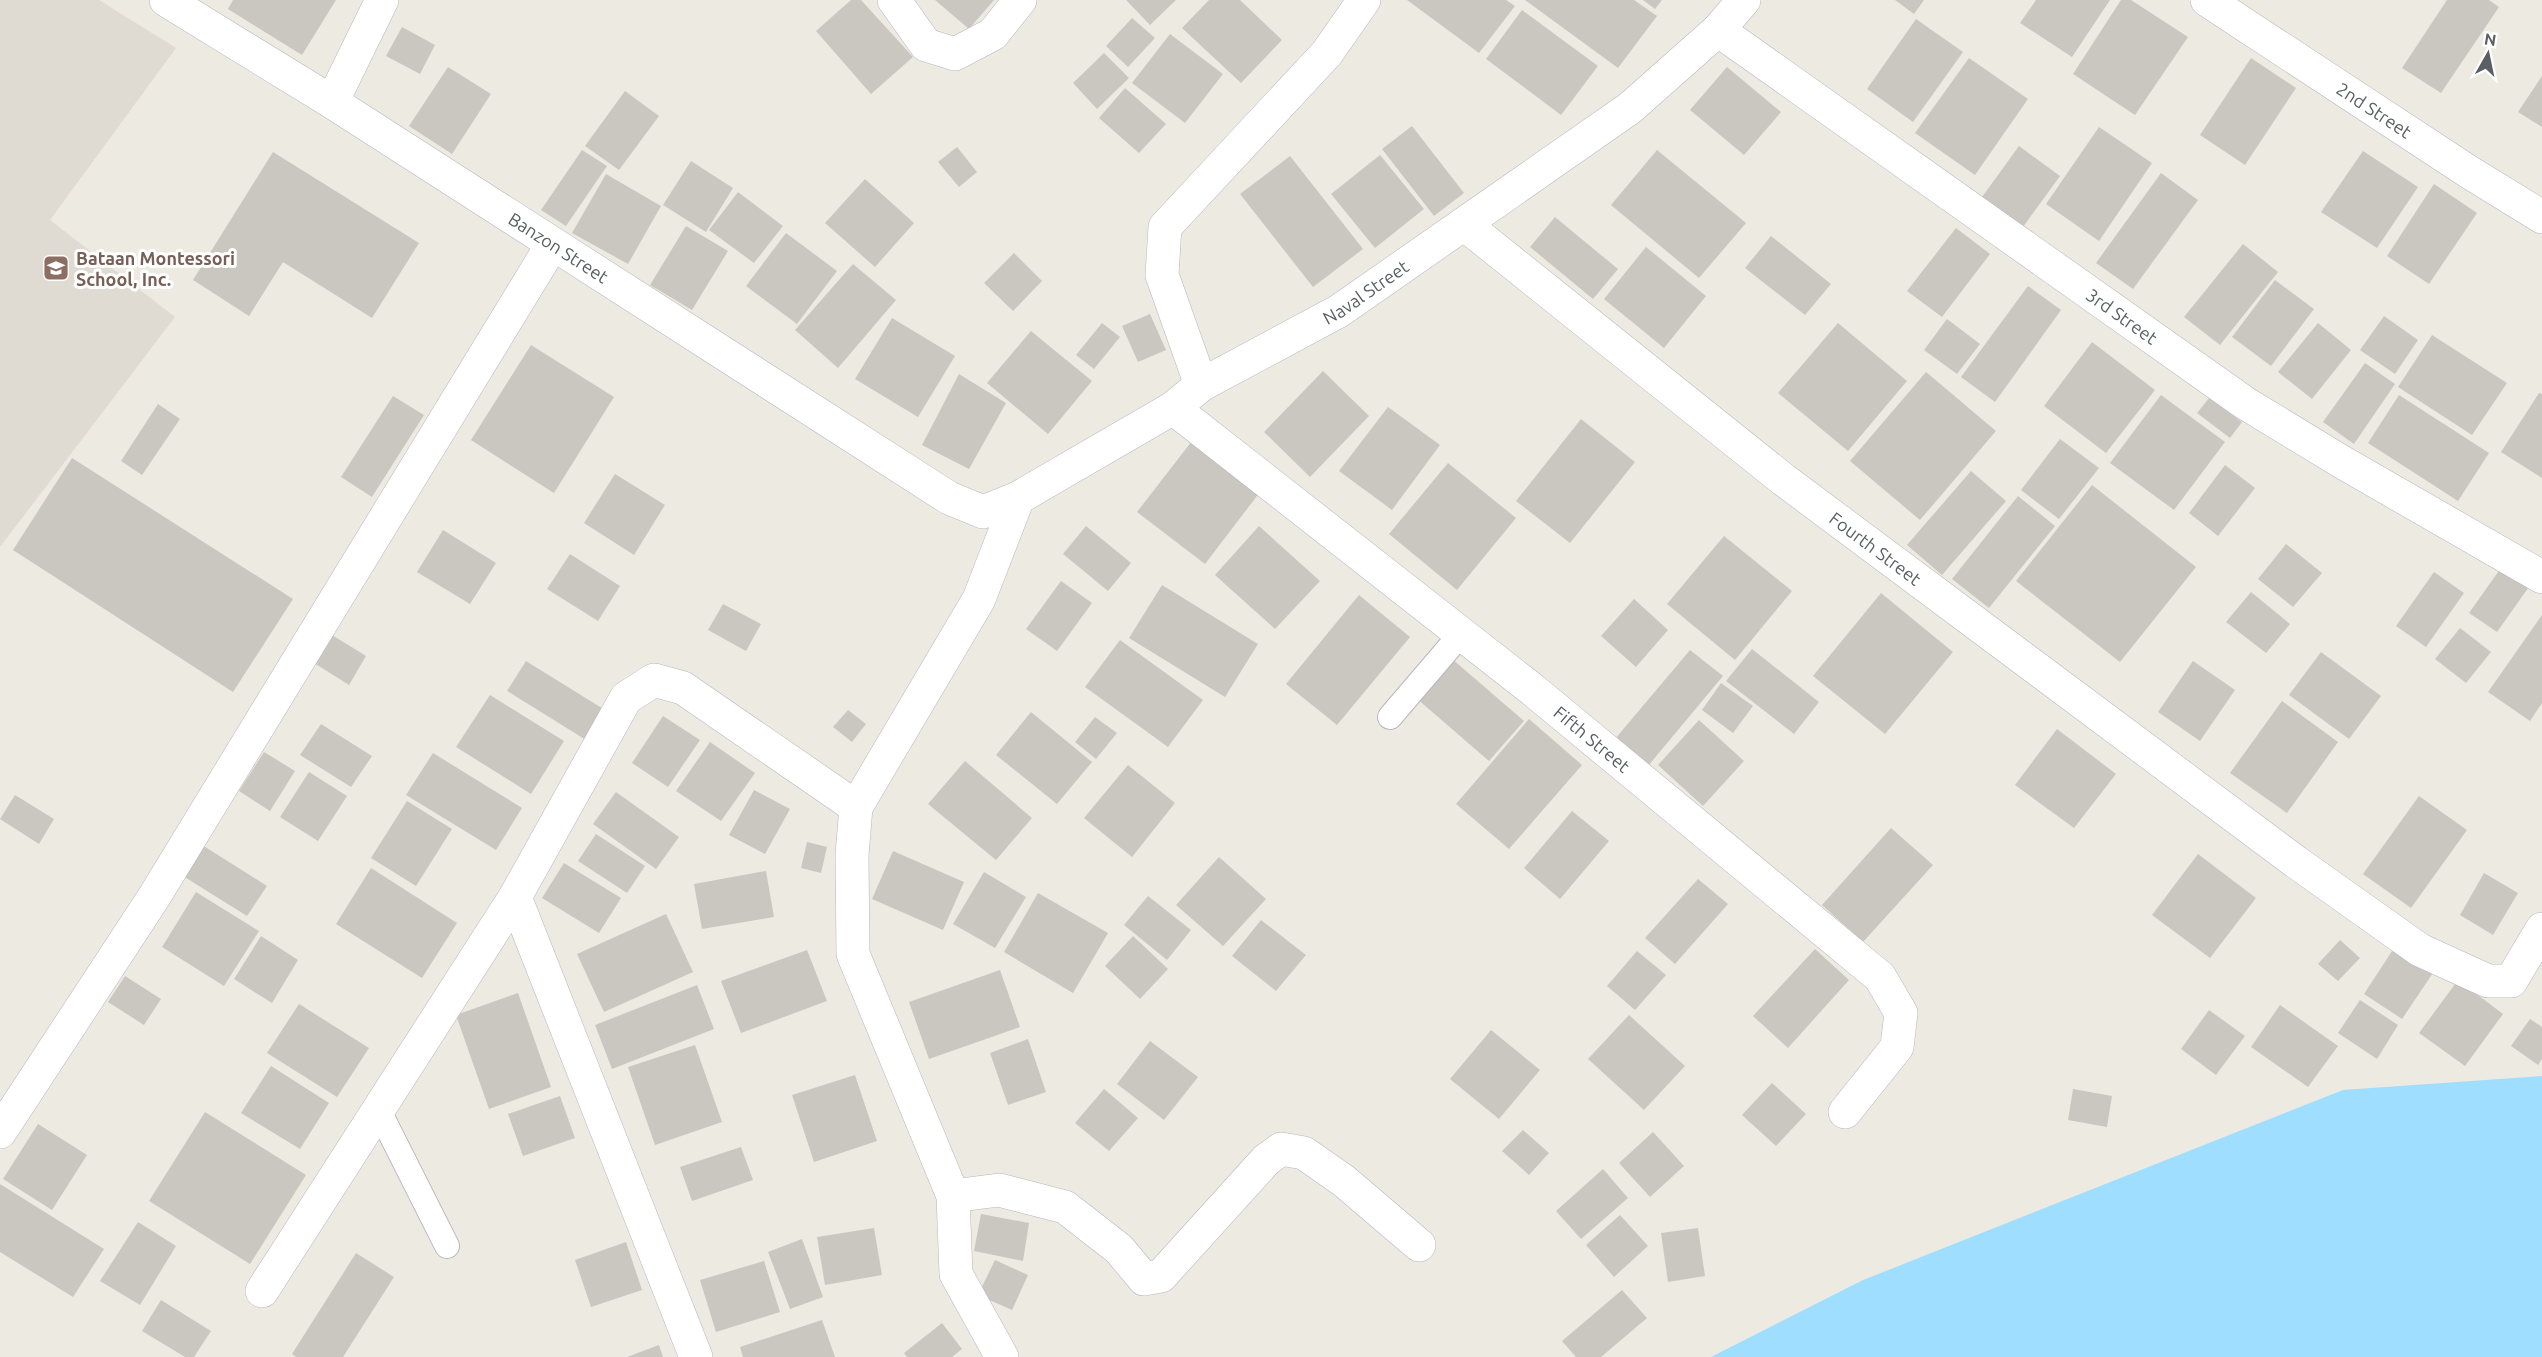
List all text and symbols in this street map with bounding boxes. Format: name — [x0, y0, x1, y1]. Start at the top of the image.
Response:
north arrow — [2458, 24, 2518, 84]
text: N — [2483, 29, 2498, 49]
street label: 2nd Street — [2333, 78, 2415, 142]
street label: Banzon Street — [505, 208, 612, 287]
place label: Bataan Montessori School, Inc. — [76, 248, 235, 289]
school or university icon: Bataan Montessori School, Inc. — [41, 253, 71, 283]
street label: Naval Street — [1319, 256, 1412, 328]
street label: 3rd Street — [2083, 284, 2161, 348]
street label: Fourth Street — [1826, 508, 1925, 589]
street label: Fifth Street — [1550, 702, 1634, 776]

